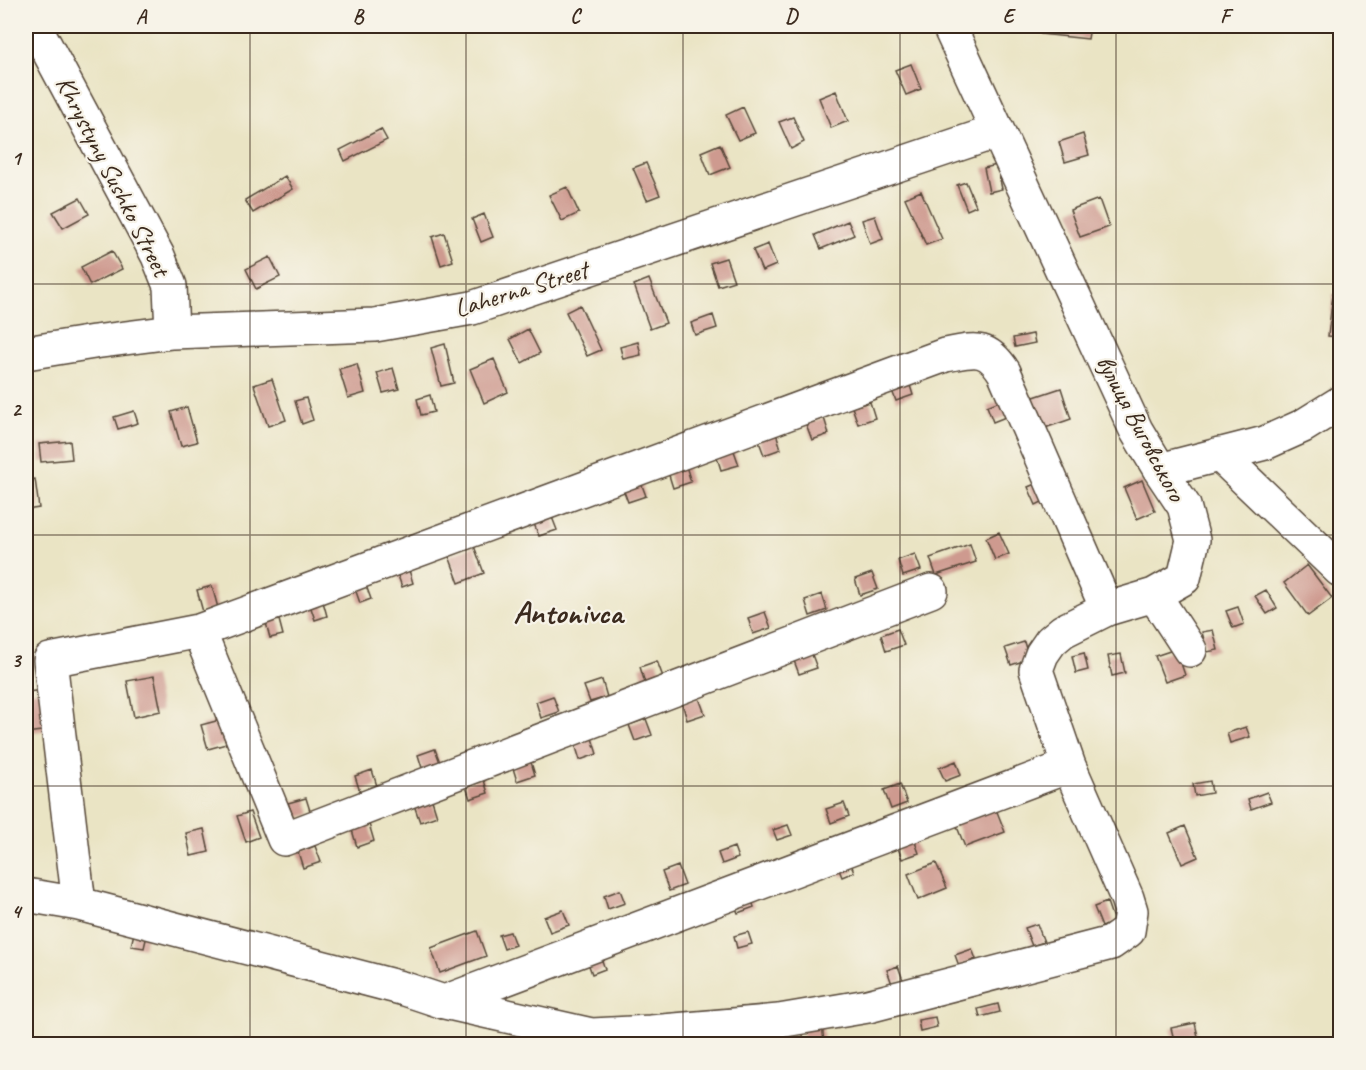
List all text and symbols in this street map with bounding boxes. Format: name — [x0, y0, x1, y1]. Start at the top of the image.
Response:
text: A — [136, 4, 148, 29]
text: B — [353, 4, 365, 29]
text: C — [570, 4, 582, 29]
text: D — [785, 4, 799, 29]
text: E — [1003, 4, 1017, 29]
text: F — [1220, 4, 1234, 29]
street label: Khrystyny Sushko Street — [48, 70, 179, 284]
text: 1 — [12, 146, 23, 171]
street label: Laherna Street — [450, 252, 595, 325]
street label: вулиця Виговського — [1089, 349, 1194, 508]
text: 2 — [12, 397, 23, 422]
district label: Antonivca — [513, 592, 625, 633]
text: 3 — [12, 648, 23, 673]
text: 4 — [12, 899, 24, 924]

